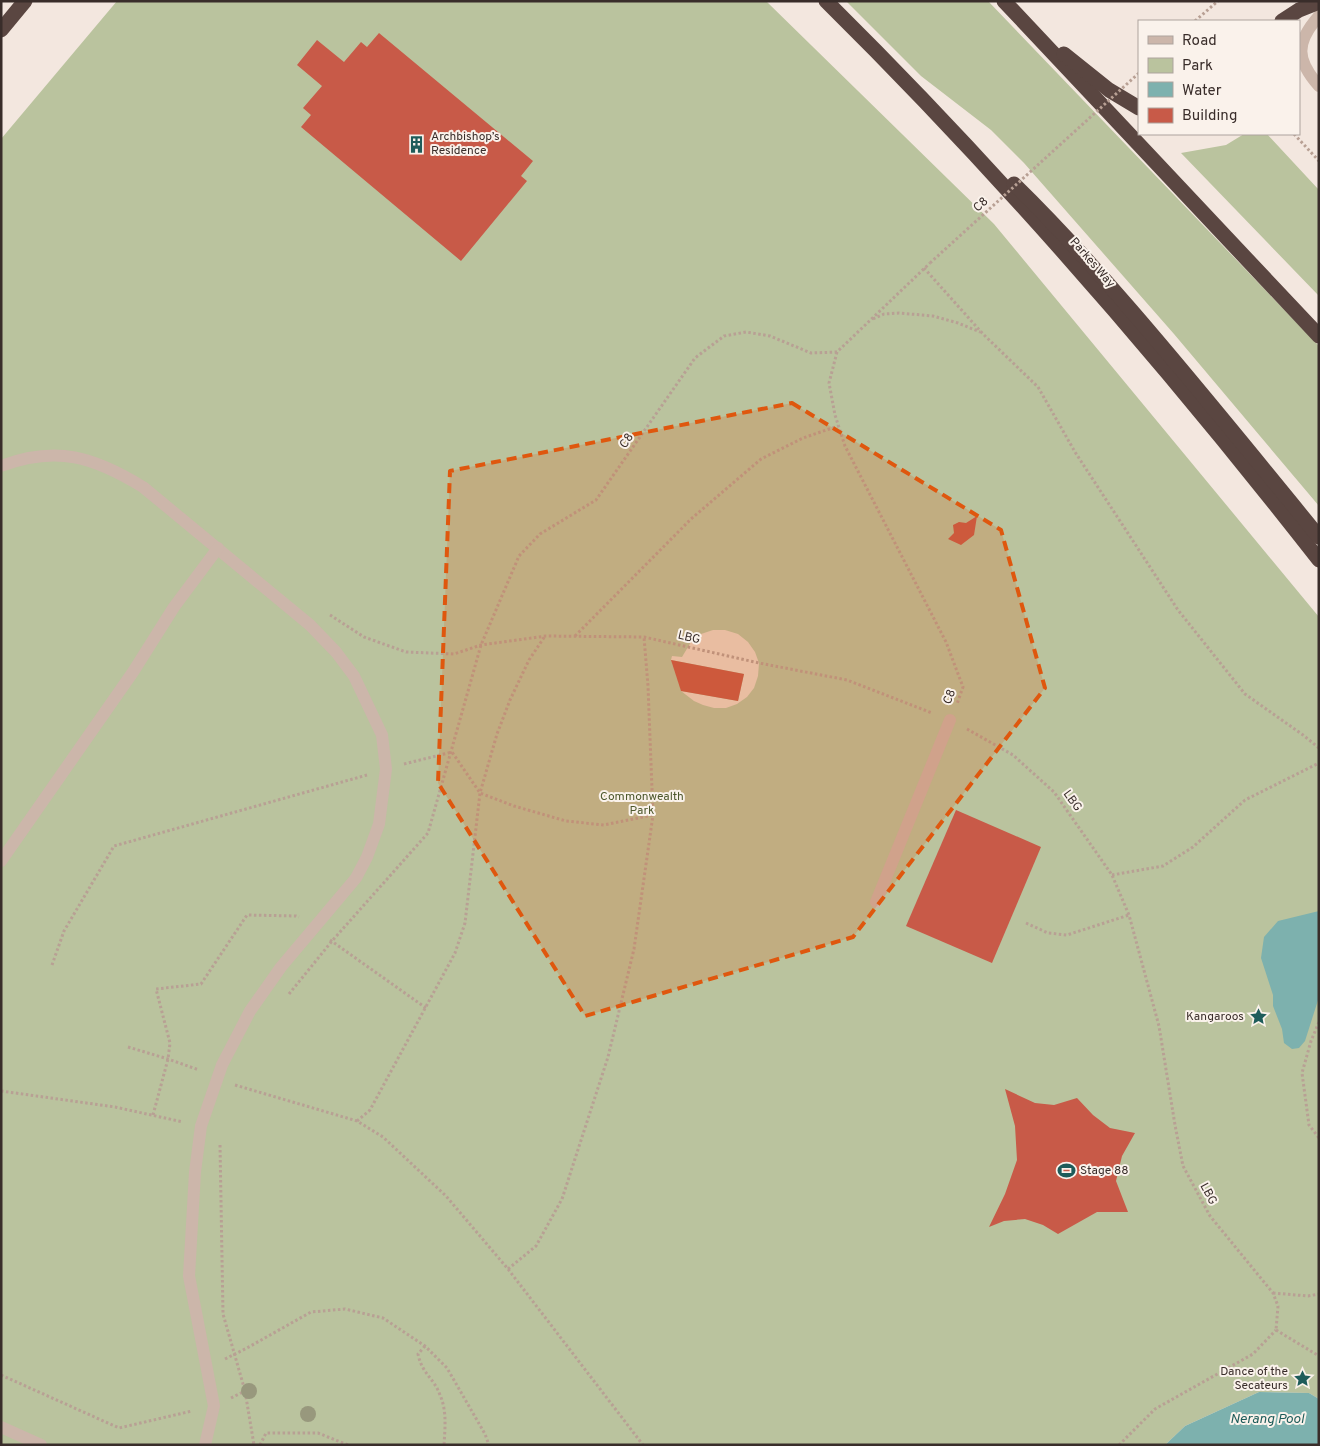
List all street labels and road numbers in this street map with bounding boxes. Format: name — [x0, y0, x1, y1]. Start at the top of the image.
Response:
street label: C8 — [970, 194, 992, 216]
street label: Parkes Way — [1066, 235, 1118, 291]
street label: C8 — [616, 430, 638, 452]
street label: LBG — [676, 628, 702, 648]
street label: C8 — [940, 687, 960, 707]
street label: LBG — [1059, 787, 1085, 815]
street label: LBG — [1196, 1180, 1220, 1208]

